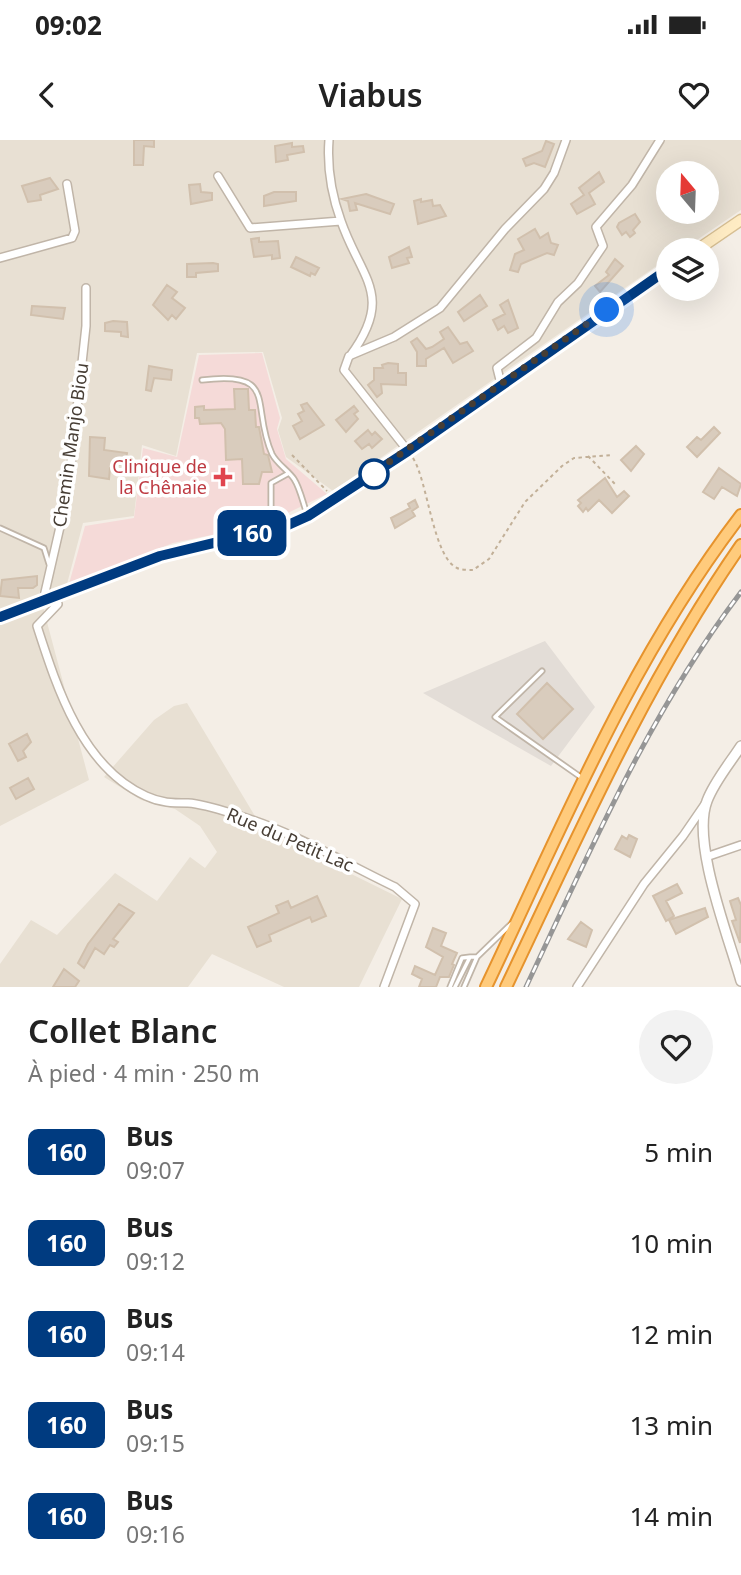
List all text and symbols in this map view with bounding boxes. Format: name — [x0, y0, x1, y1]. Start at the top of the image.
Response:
text: 09:02 — [35, 7, 102, 43]
text: Viabus — [318, 73, 423, 116]
icon: back — [28, 76, 66, 114]
icon: heart — [675, 76, 713, 114]
north arrow — [656, 161, 719, 224]
map controls — [656, 161, 719, 301]
button: layers — [656, 238, 719, 301]
your location — [589, 292, 624, 327]
street label: Chemin Manjo Biou — [47, 361, 93, 529]
place label: Clinique de la Chênaie — [112, 454, 207, 499]
unlabelled marker — [359, 459, 389, 489]
marker: Clinique de la Chênaie — [213, 467, 233, 487]
line badge: 160 — [212, 510, 292, 556]
text: 160 — [231, 516, 273, 549]
street label: Rue du Petit Lac — [223, 802, 358, 877]
text: Collet Blanc — [28, 1008, 217, 1053]
button: heart — [639, 1010, 713, 1084]
text: À pied · 4 min · 250 m — [28, 1057, 260, 1089]
text: Bus — [126, 1118, 173, 1154]
text: 5 min — [644, 1134, 713, 1170]
text: 160 — [46, 1135, 87, 1168]
text: 09:07 — [126, 1154, 185, 1186]
text: Bus — [126, 1209, 173, 1245]
text: 10 min — [629, 1225, 713, 1261]
text: 160 — [46, 1226, 87, 1259]
text: 09:12 — [126, 1245, 185, 1277]
text: Bus — [126, 1300, 173, 1336]
text: 12 min — [629, 1316, 713, 1352]
text: 160 — [46, 1317, 87, 1350]
text: 09:14 — [126, 1336, 185, 1368]
text: Bus — [126, 1391, 173, 1427]
text: 13 min — [629, 1407, 713, 1443]
text: 160 — [46, 1408, 87, 1441]
text: 09:15 — [126, 1427, 185, 1459]
text: Bus — [126, 1482, 173, 1518]
text: 14 min — [629, 1498, 713, 1534]
text: 160 — [46, 1499, 87, 1532]
text: 09:16 — [126, 1518, 185, 1550]

